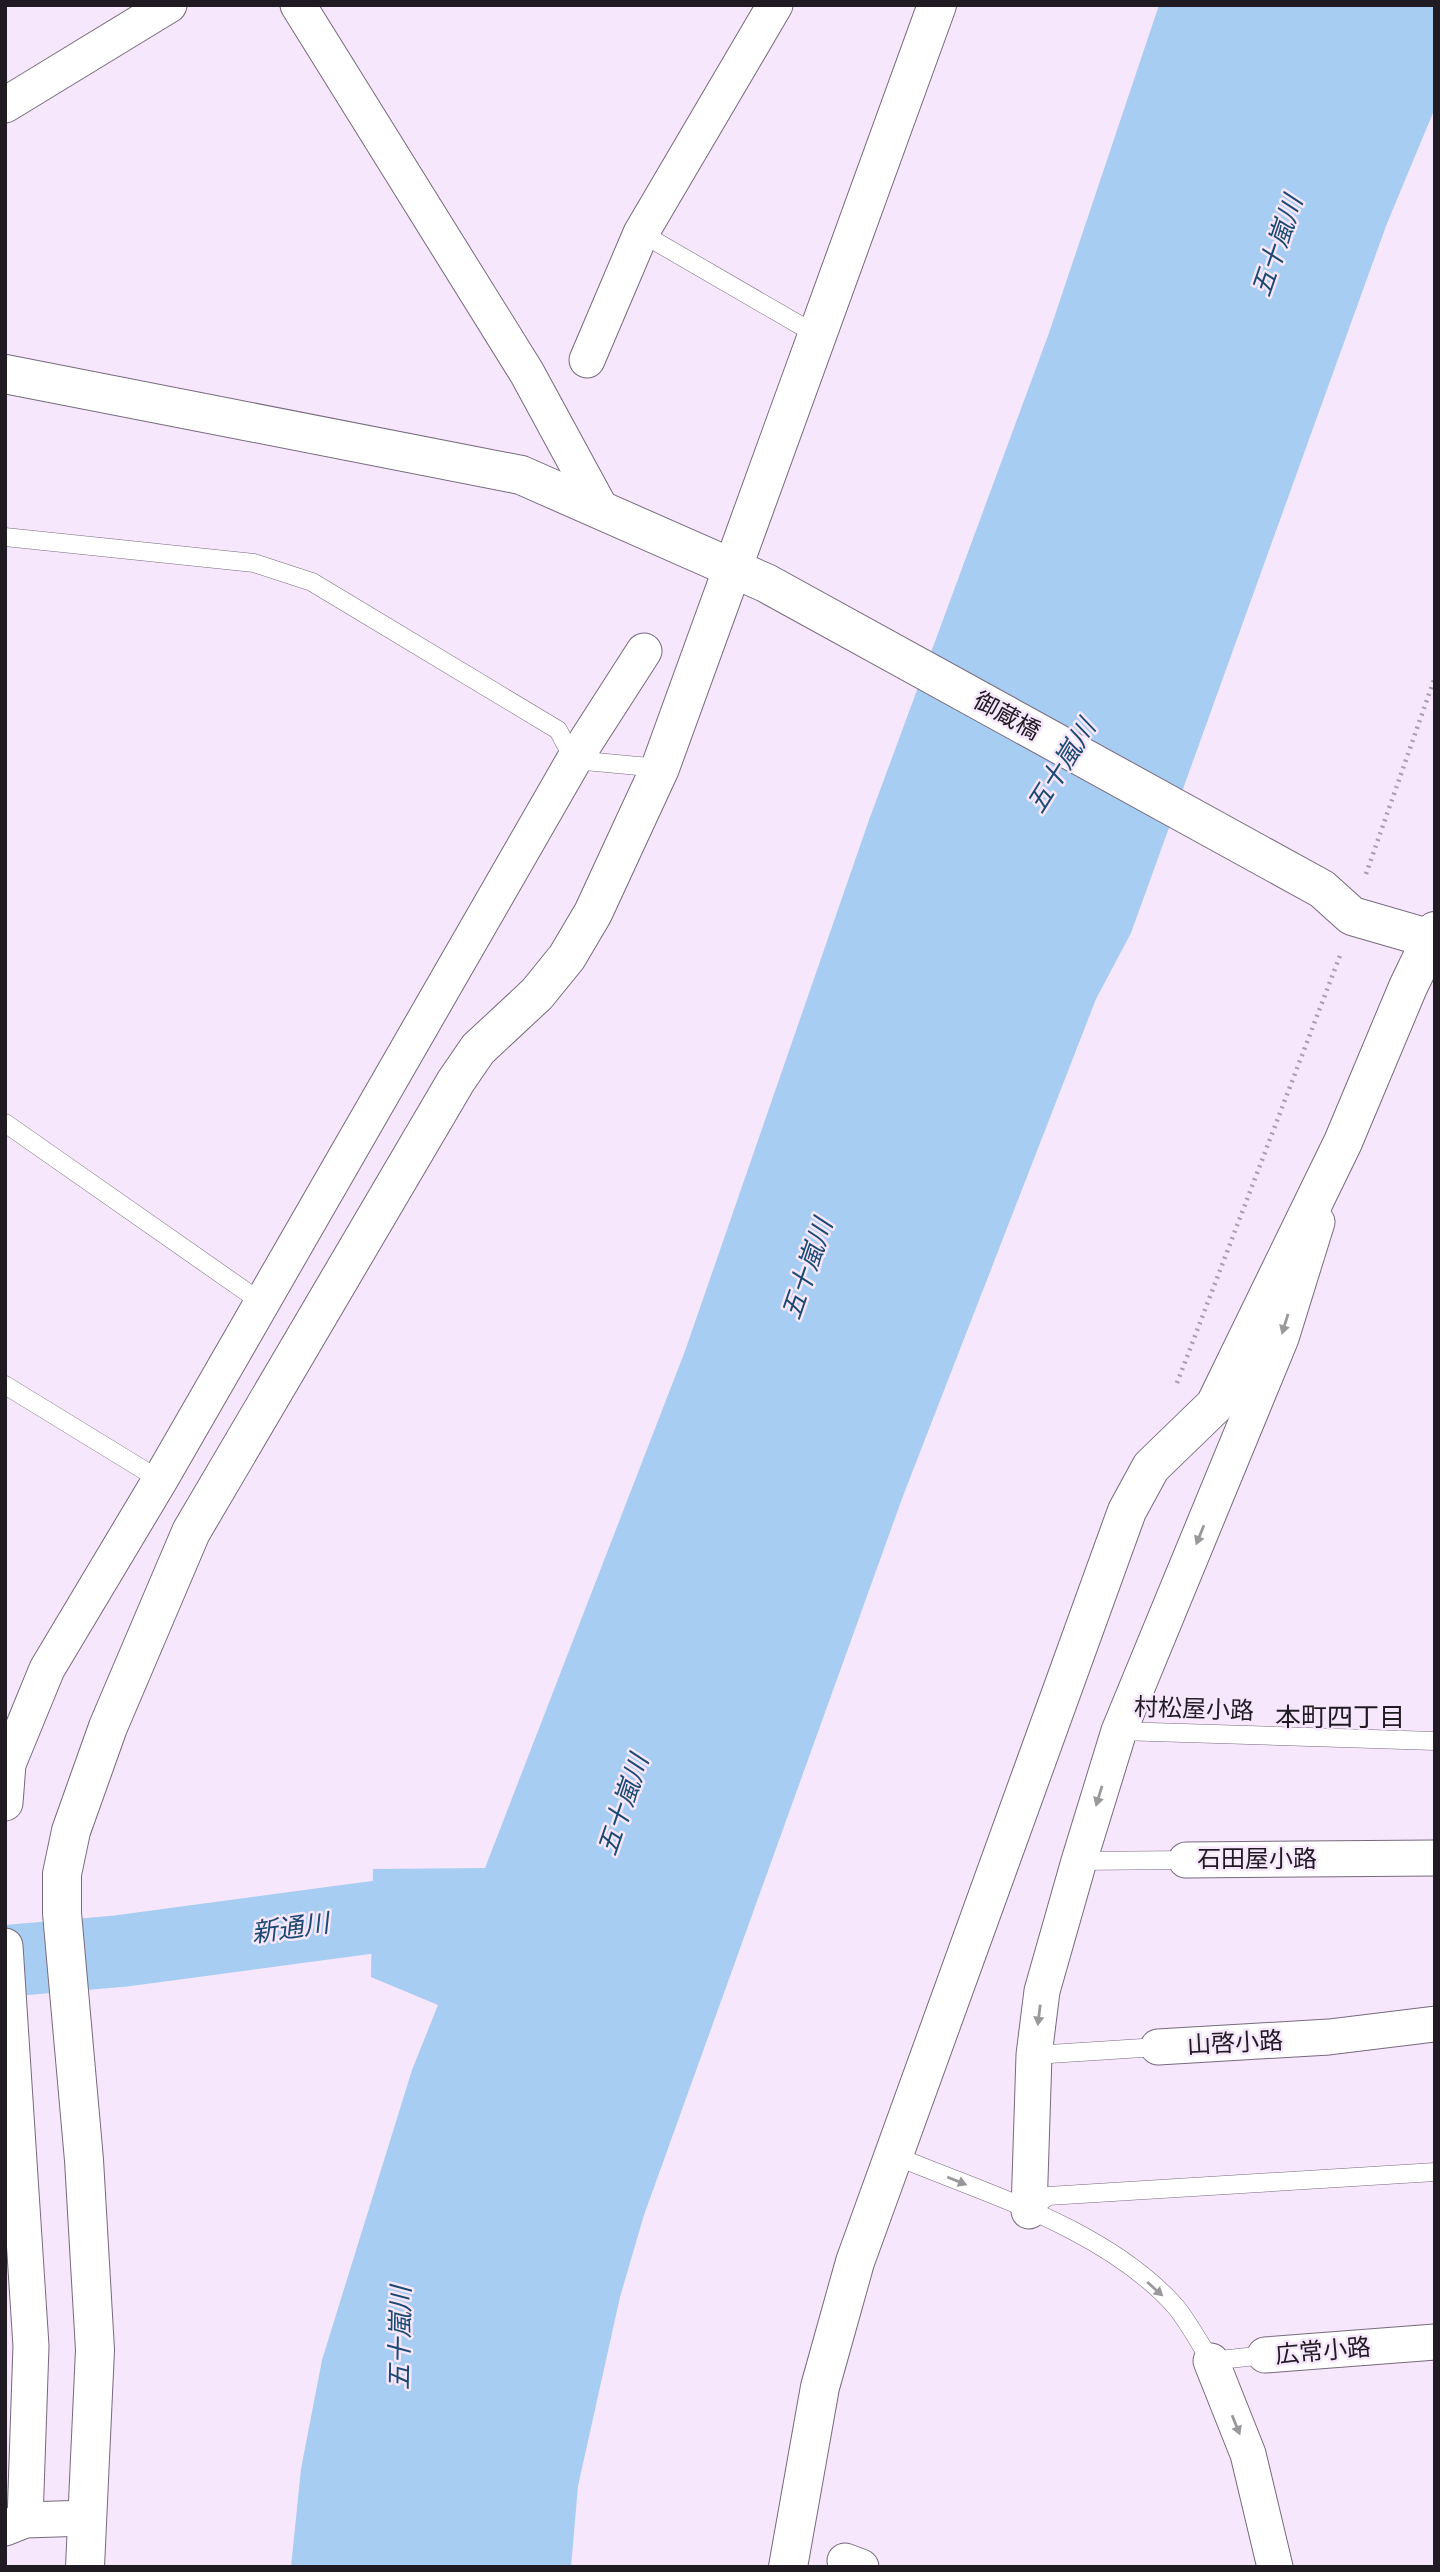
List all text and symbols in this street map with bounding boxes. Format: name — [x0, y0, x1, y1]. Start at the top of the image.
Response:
water label: 五十嵐川 — [1244, 188, 1312, 301]
street label: 御蔵橋 — [968, 685, 1046, 747]
water label: 五十嵐川 — [1019, 710, 1105, 820]
water label: 五十嵐川 — [774, 1211, 842, 1324]
one-way arrow — [1280, 1314, 1290, 1335]
one-way arrow — [1194, 1525, 1206, 1545]
street label: 村松屋小路 — [1133, 1691, 1255, 1727]
district label: 本町四丁目 — [1275, 1700, 1405, 1735]
water label: 五十嵐川 — [590, 1747, 658, 1860]
one-way arrow — [1093, 1786, 1104, 1807]
street label: 石田屋小路 — [1197, 1843, 1317, 1875]
water label: 新通川 — [249, 1905, 334, 1951]
one-way arrow — [1033, 2004, 1044, 2026]
street label: 山啓小路 — [1186, 2025, 1284, 2061]
one-way arrow — [946, 2176, 967, 2187]
one-way arrow — [1146, 2280, 1163, 2296]
water label: 五十嵐川 — [382, 2283, 419, 2390]
street label: 広常小路 — [1274, 2331, 1372, 2371]
one-way arrow — [1231, 2415, 1242, 2436]

